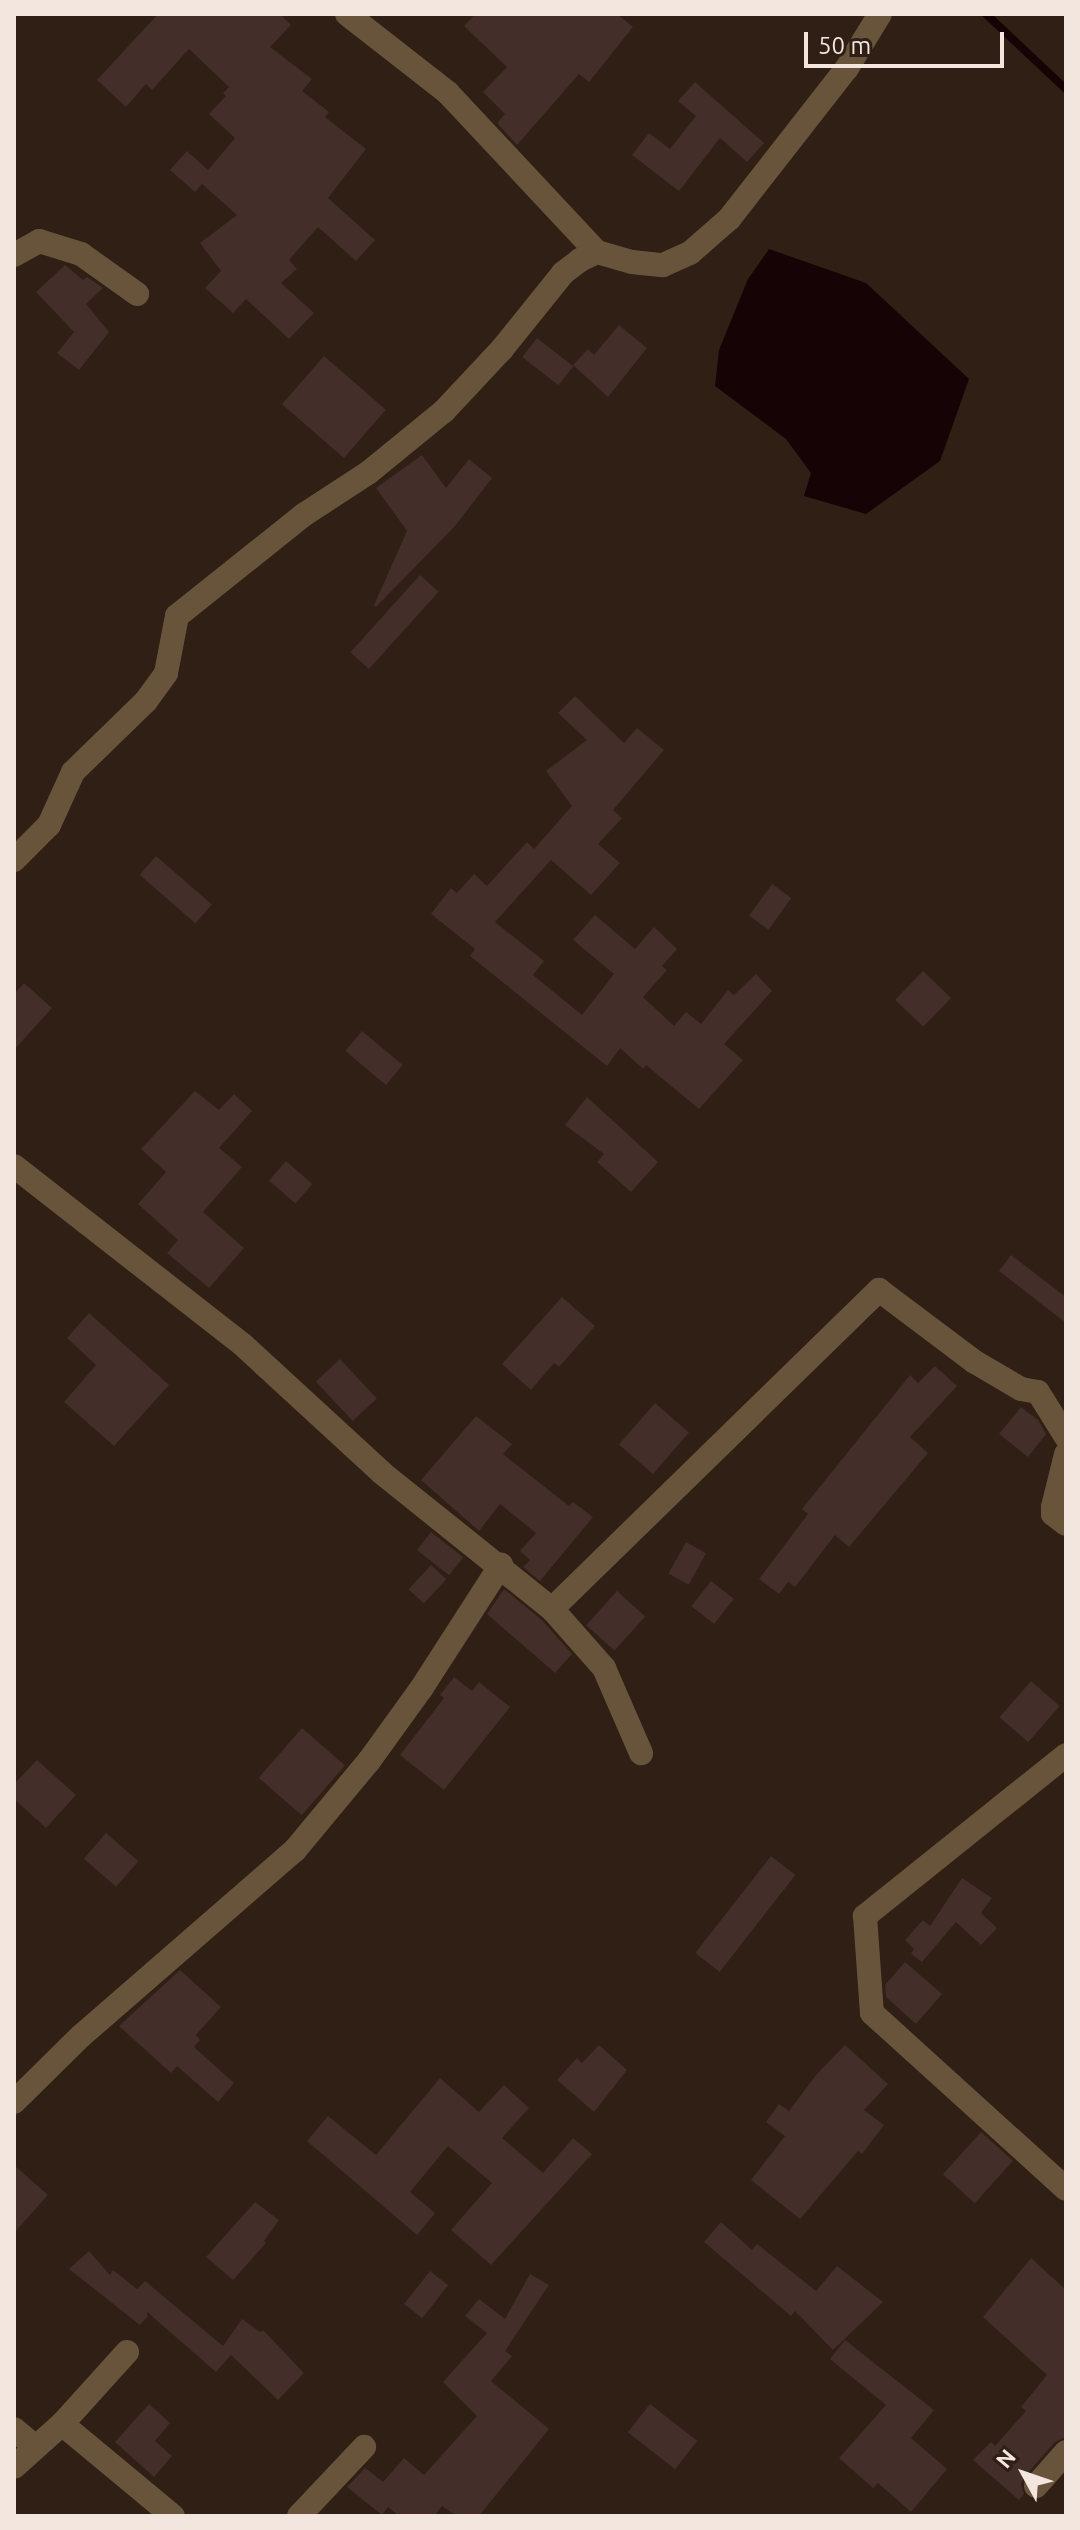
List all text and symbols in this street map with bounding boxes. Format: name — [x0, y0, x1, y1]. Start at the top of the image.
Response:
scale bar — [808, 16, 1008, 66]
text: 50 m — [818, 32, 871, 59]
north arrow — [984, 2434, 1064, 2514]
text: N — [990, 2444, 1020, 2473]

